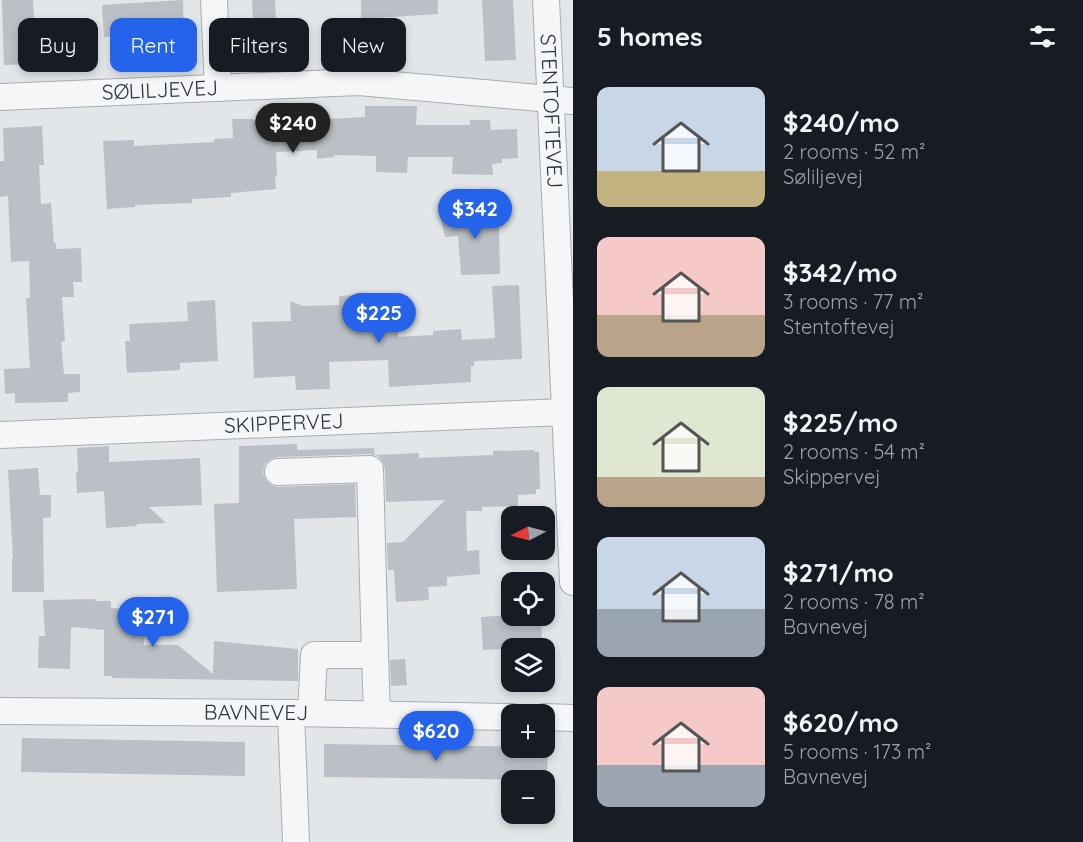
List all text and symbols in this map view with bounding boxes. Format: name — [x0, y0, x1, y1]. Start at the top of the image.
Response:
chip: Buy — [18, 18, 98, 72]
chip: Rent — [110, 18, 197, 72]
chip: Filters — [209, 18, 309, 72]
chip: New — [321, 18, 406, 72]
text: 5 homes — [597, 20, 703, 53]
icon: filters — [1026, 20, 1059, 53]
street label: STENTOFTEVEJ — [536, 33, 569, 189]
street label: SØLILJEVEJ — [101, 74, 218, 105]
pin: $240 — [257, 103, 329, 154]
text: $240/mo — [783, 106, 900, 139]
text: $240 — [269, 110, 317, 135]
icon: home — [645, 111, 717, 183]
text: 2 rooms · 52 m² — [783, 139, 925, 164]
text: Søliljevej — [783, 164, 863, 189]
pin: $342 — [439, 189, 511, 240]
text: $342 — [452, 196, 498, 221]
text: $342/mo — [783, 256, 898, 289]
icon: home — [645, 261, 717, 333]
text: 3 rooms · 77 m² — [783, 289, 923, 314]
pin: $225 — [343, 293, 415, 344]
text: $225 — [356, 300, 402, 325]
text: Stentoftevej — [783, 314, 895, 339]
text: $225/mo — [783, 406, 898, 439]
street label: SKIPPERVEJ — [223, 407, 344, 438]
icon: home — [645, 411, 717, 483]
text: 2 rooms · 54 m² — [783, 439, 925, 464]
text: Skippervej — [783, 464, 881, 489]
north arrow — [501, 506, 555, 560]
map controls — [501, 506, 555, 824]
text: $271/mo — [783, 556, 894, 589]
icon: home — [645, 561, 717, 633]
button: locate — [501, 572, 555, 626]
text: 2 rooms · 78 m² — [783, 589, 925, 614]
pin: $271 — [117, 597, 189, 648]
text: $271 — [132, 604, 174, 629]
text: Bavnevej — [783, 614, 868, 639]
button: layers — [501, 638, 555, 692]
street label: BAVNEVEJ — [204, 698, 308, 725]
button: + — [501, 704, 555, 758]
text: $620/mo — [783, 706, 899, 739]
pin: $620 — [400, 711, 472, 762]
icon: home — [645, 711, 717, 783]
text: $620 — [413, 718, 459, 743]
text: 5 rooms · 173 m² — [783, 739, 931, 764]
text: Bavnevej — [783, 764, 868, 789]
button: − — [501, 770, 555, 824]

